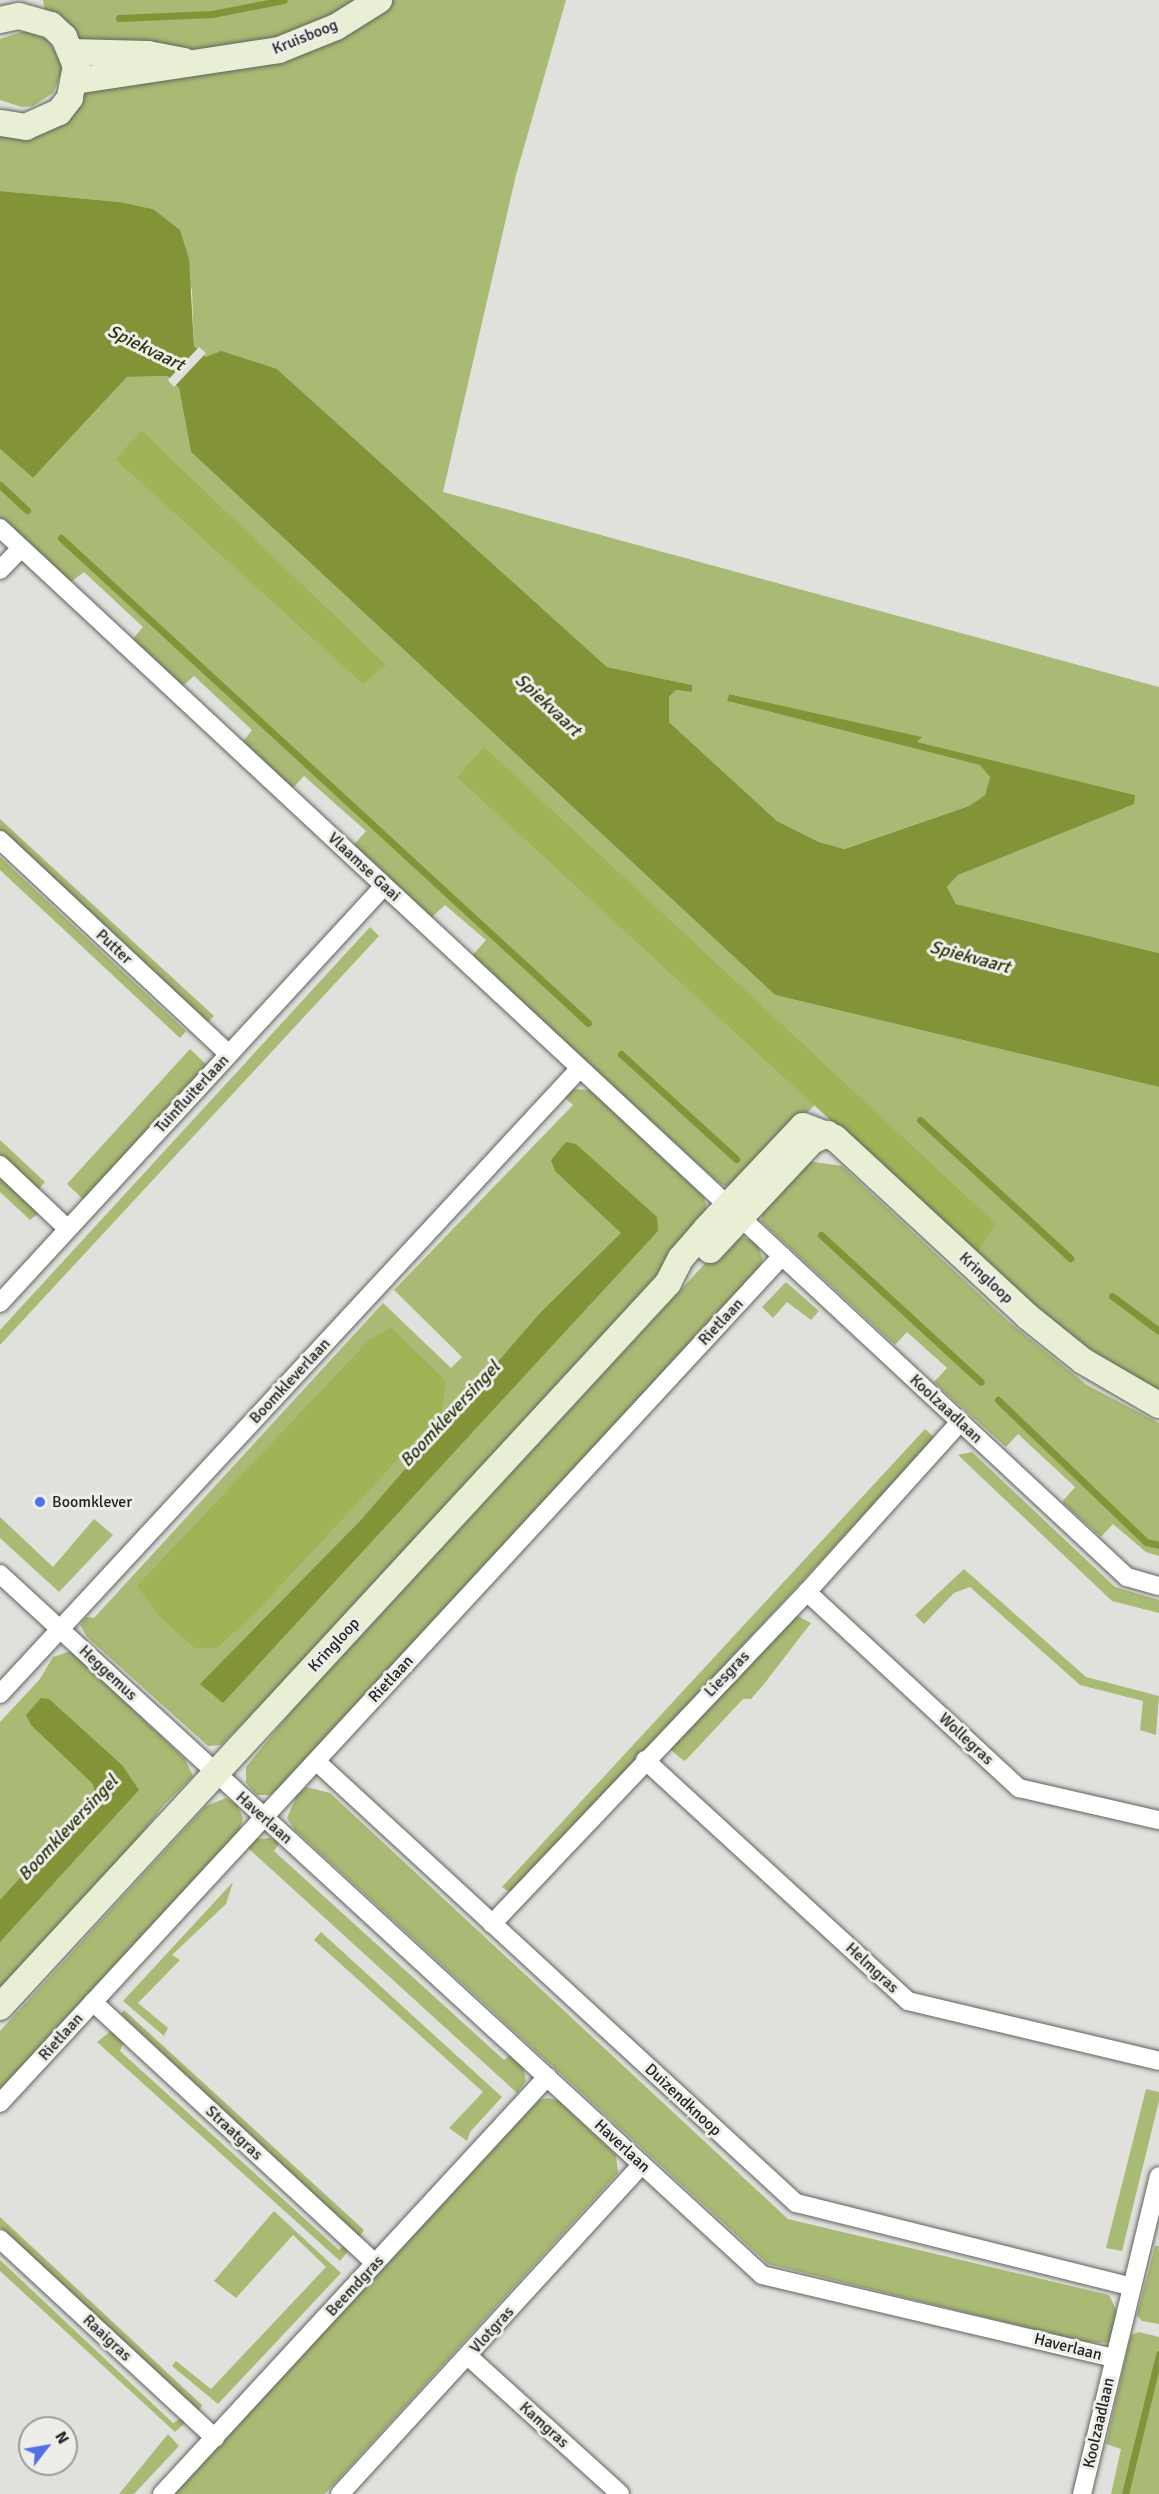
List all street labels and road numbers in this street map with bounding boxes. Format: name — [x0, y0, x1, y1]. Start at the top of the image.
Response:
street label: Kruisboog — [269, 15, 341, 59]
street label: Vlaamse Gaai — [324, 829, 404, 905]
street label: Putter — [92, 925, 136, 969]
street label: Tuinfluiterlaan — [151, 1051, 233, 1137]
street label: Kringloop — [955, 1248, 1017, 1308]
street label: Rietlaan — [694, 1295, 748, 1349]
street label: Boomkleverlaan — [246, 1334, 334, 1428]
street label: Koolzaadlaan — [906, 1370, 986, 1448]
street label: Kringloop — [304, 1614, 364, 1676]
street label: Heggemus — [75, 1641, 141, 1705]
street label: Liesgras — [700, 1647, 754, 1701]
street label: Rietlaan — [364, 1652, 418, 1706]
street label: Wollegras — [935, 1709, 997, 1769]
street label: Haverlaan — [232, 1788, 296, 1848]
street label: Helmgras — [841, 1939, 903, 1997]
street label: Rietlaan — [35, 2009, 87, 2065]
street label: Duizendknoop — [641, 2060, 725, 2140]
street label: Straatgras — [201, 2102, 267, 2164]
street label: Haverlaan — [590, 2115, 654, 2177]
street label: Beemdgras — [322, 2252, 388, 2320]
street label: Vlotgras — [466, 2302, 518, 2358]
street label: Raaigras — [79, 2311, 135, 2365]
street label: Haverlaan — [1032, 2329, 1104, 2365]
street label: Koolzaadlaan — [1079, 2376, 1119, 2470]
street label: Kamgras — [515, 2398, 573, 2452]

